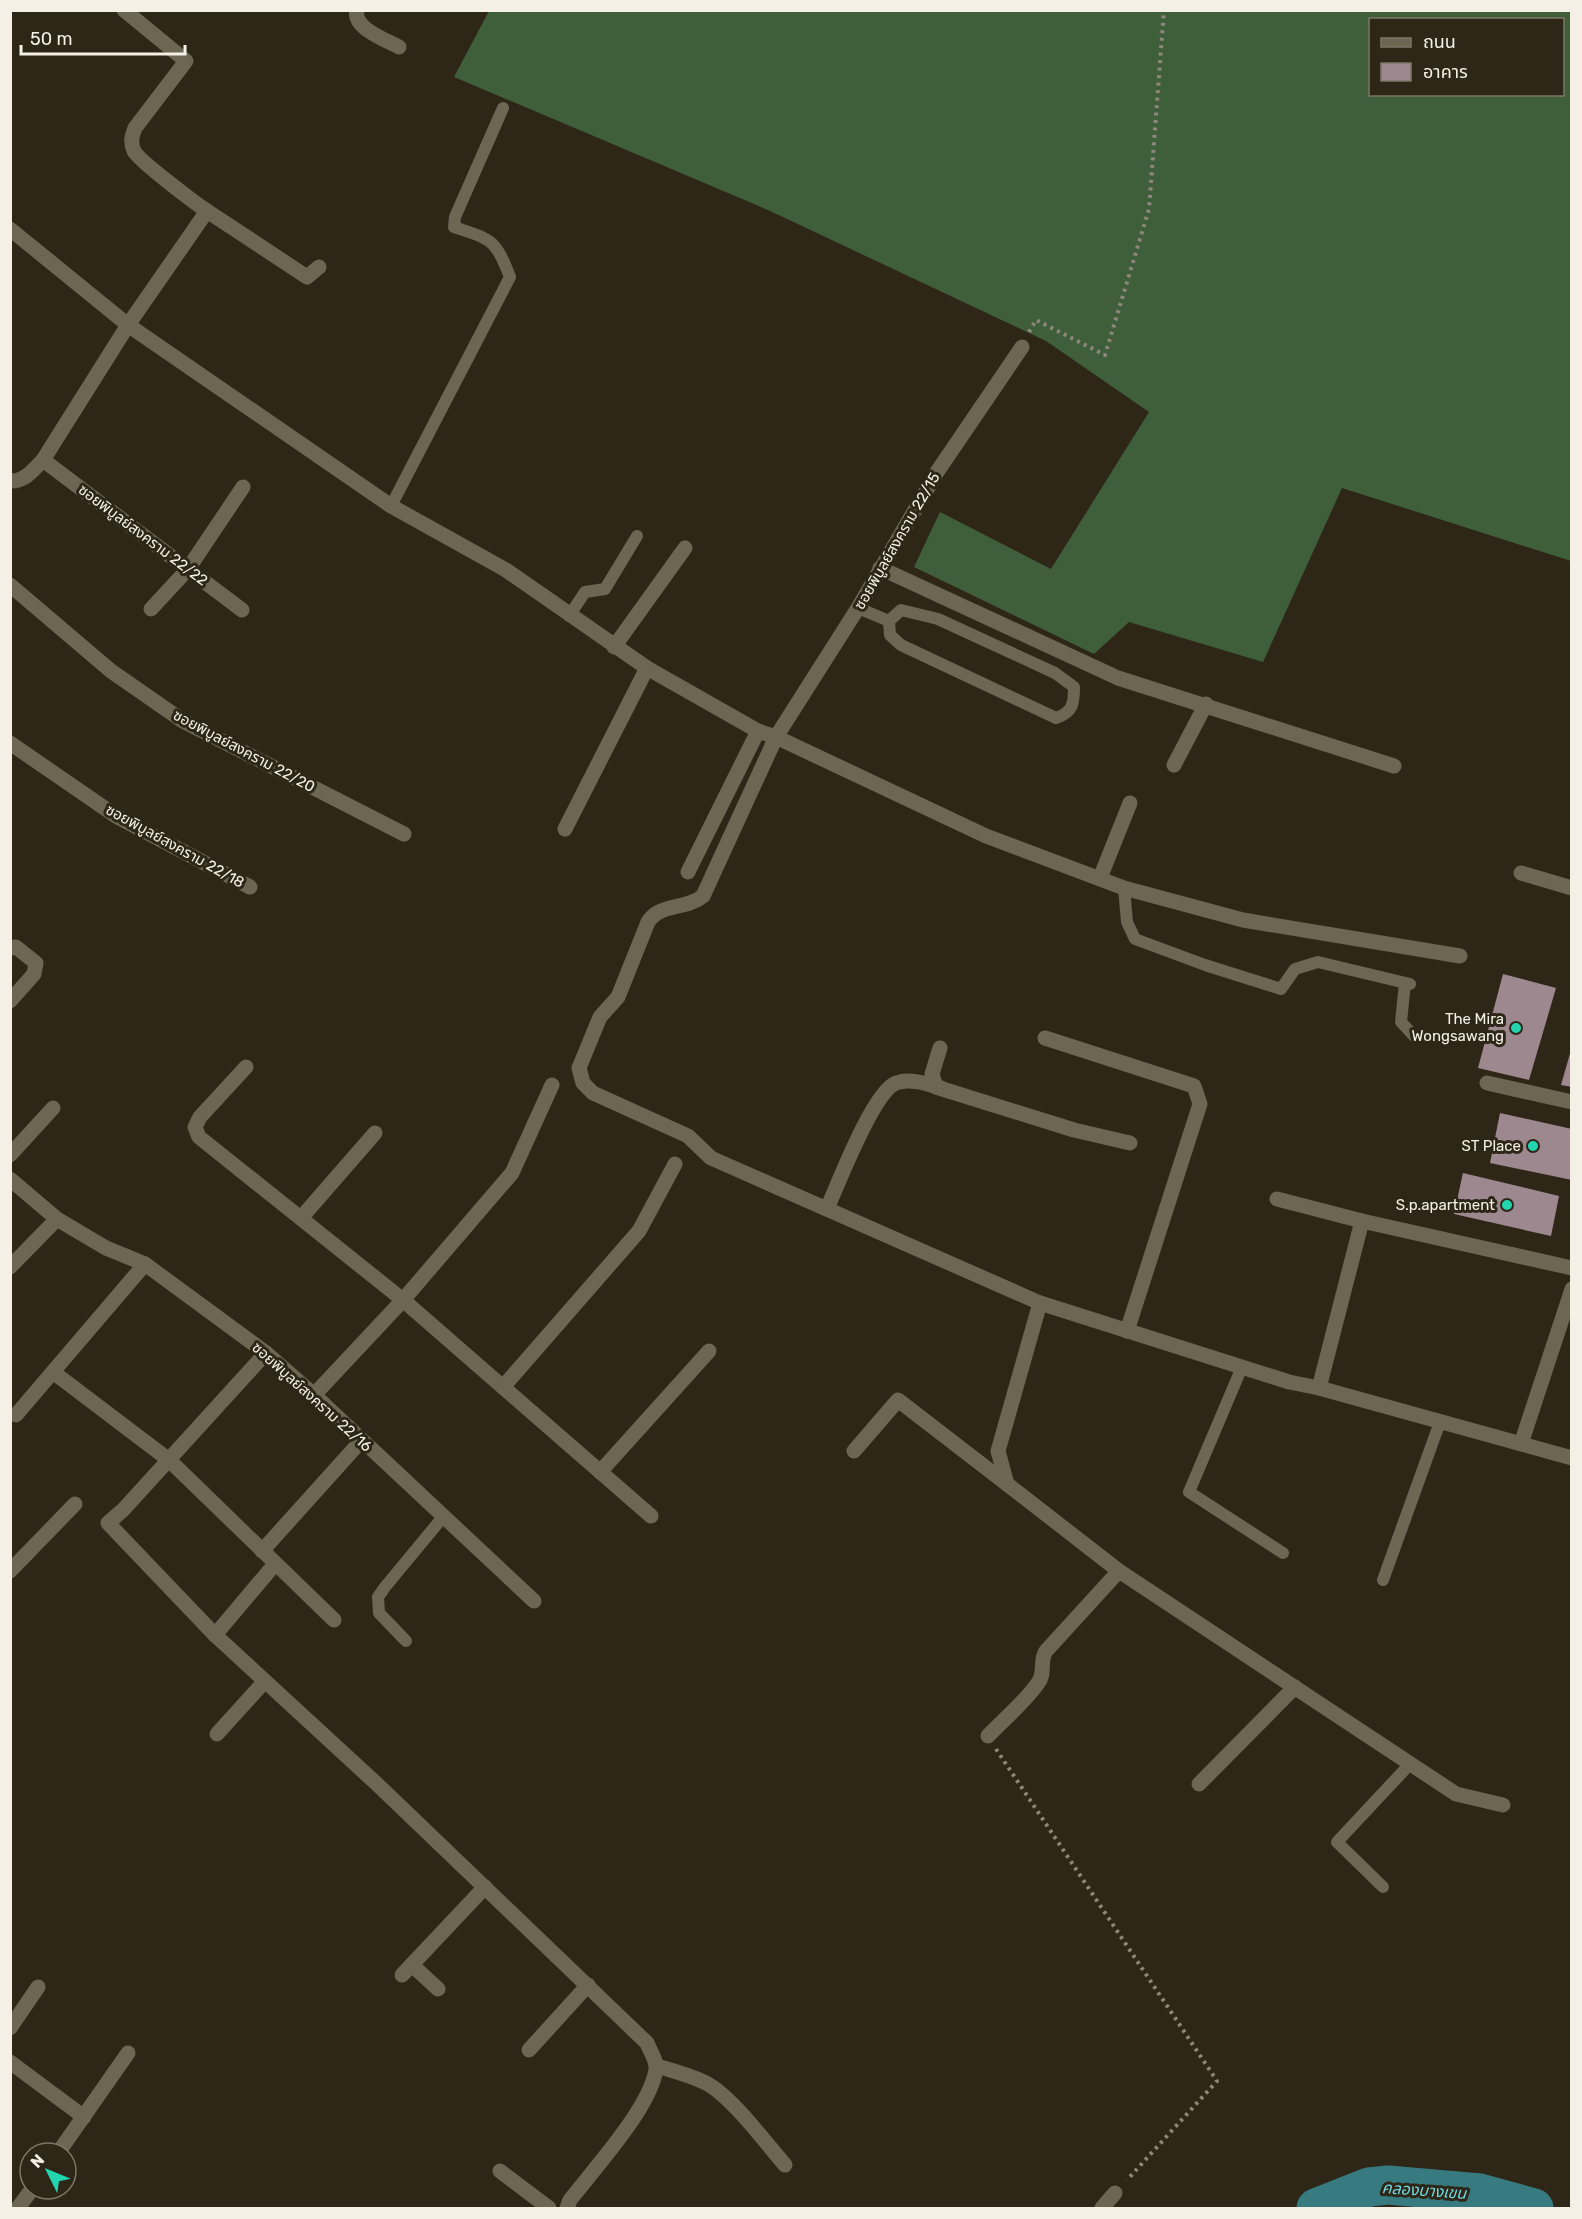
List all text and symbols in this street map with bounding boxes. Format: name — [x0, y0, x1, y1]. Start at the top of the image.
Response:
scale bar — [21, 18, 184, 56]
legend — [1369, 18, 1564, 96]
text: 50 m — [30, 28, 73, 50]
text: ถนน — [1423, 31, 1456, 53]
text: อาคาร — [1423, 61, 1468, 83]
street label: ซอยพิบูลย์สงคราม 22/15 — [850, 469, 944, 613]
street label: ซอยพิบูลย์สงคราม 22/22 — [75, 481, 211, 590]
street label: ซอยพิบูลย์สงคราม 22/20 — [170, 706, 318, 796]
street label: ซอยพิบูลย์สงคราม 22/18 — [103, 800, 247, 892]
place label: The Mira Wongsawang — [1412, 1010, 1504, 1045]
marker: The Mira Wongsawang — [1509, 1021, 1523, 1035]
place label: ST Place — [1462, 1137, 1521, 1155]
marker: ST Place — [1526, 1139, 1540, 1153]
place label: S.p.apartment — [1396, 1196, 1495, 1214]
marker: S.p.apartment — [1500, 1198, 1514, 1212]
street label: ซอยพิบูลย์สงคราม 22/16 — [248, 1338, 376, 1456]
north arrow — [18, 2141, 78, 2201]
text: N — [27, 2150, 48, 2172]
water label: คลองบางเขน — [1381, 2178, 1468, 2203]

